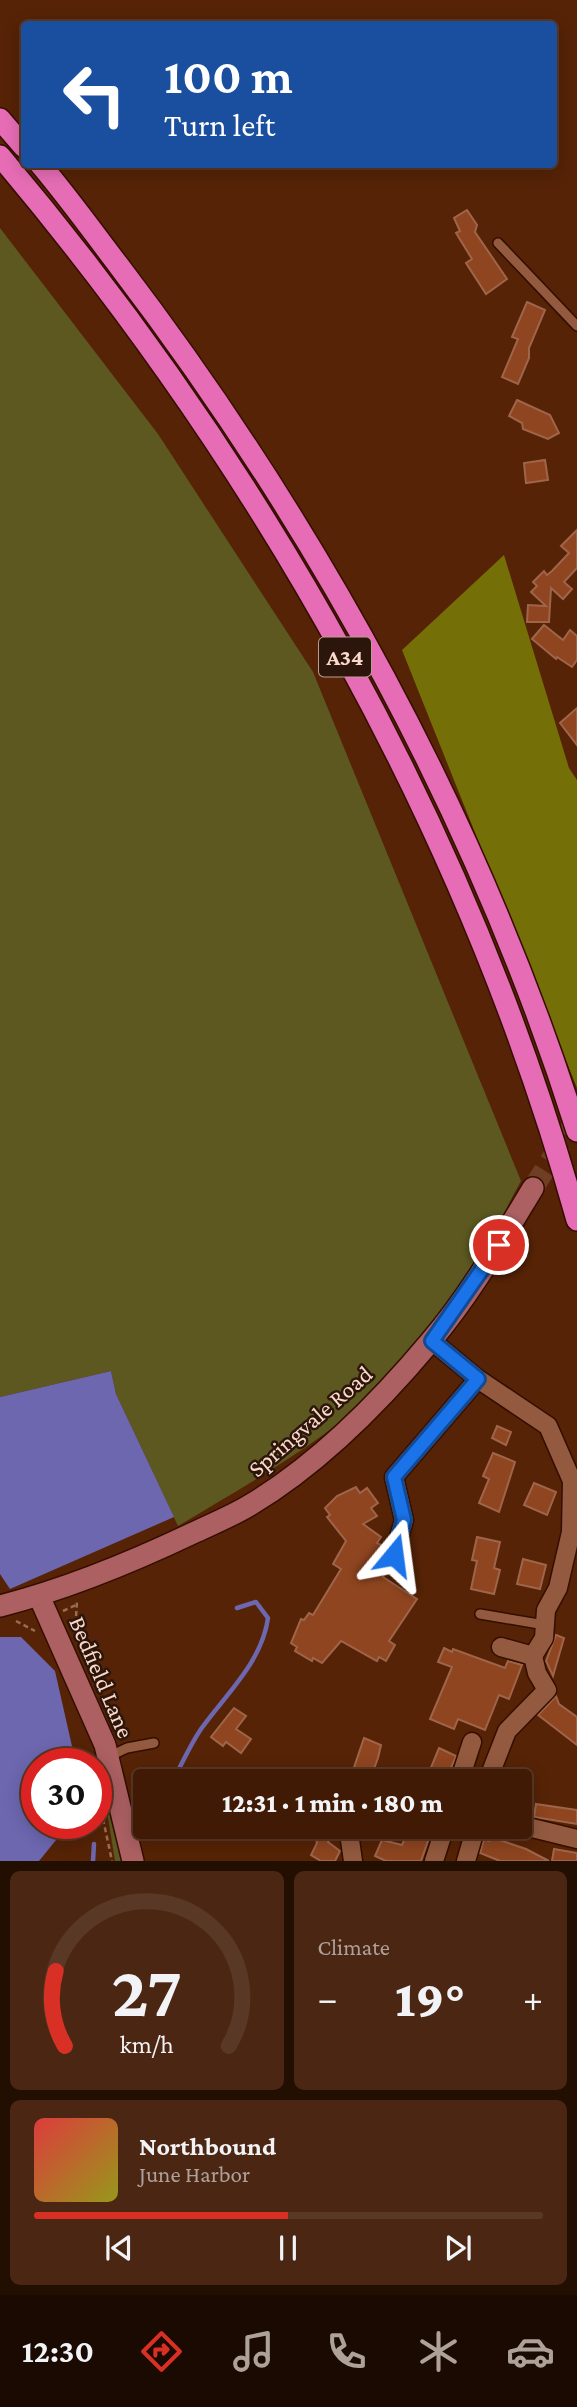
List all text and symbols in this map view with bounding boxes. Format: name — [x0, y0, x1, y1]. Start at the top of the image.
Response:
icon: left — [49, 49, 140, 140]
text: 100 m — [164, 49, 293, 104]
text: Turn left — [164, 107, 275, 143]
road number: A34 — [319, 638, 371, 677]
pin — [469, 1215, 529, 1275]
icon: arrive — [480, 1226, 518, 1264]
street label: Springvale Road — [243, 1360, 378, 1482]
position arrow — [357, 1518, 431, 1592]
street label: Bedfield Lane — [64, 1612, 140, 1742]
speed limit sign: 30 — [21, 1748, 112, 1839]
text: 12:31 · 1 min · 180 m — [222, 1789, 443, 1818]
text: Climate — [318, 1934, 390, 1960]
text: 27 — [111, 1952, 182, 2033]
text: 19° — [395, 1969, 465, 2027]
text: − — [318, 1977, 338, 2019]
text: + — [523, 1977, 543, 2019]
text: km/h — [120, 2031, 174, 2058]
text: Northbound — [139, 2132, 276, 2161]
text: June Harbor — [139, 2161, 250, 2187]
icon: previous — [100, 2229, 138, 2267]
icon: pause — [269, 2229, 307, 2267]
icon: next — [439, 2229, 477, 2267]
icon: directions — [137, 2327, 186, 2376]
icon: music — [229, 2327, 278, 2376]
icon: phone — [322, 2327, 371, 2376]
icon: climate — [414, 2327, 463, 2376]
icon: car — [506, 2327, 555, 2376]
text: 12:30 — [22, 2333, 94, 2369]

